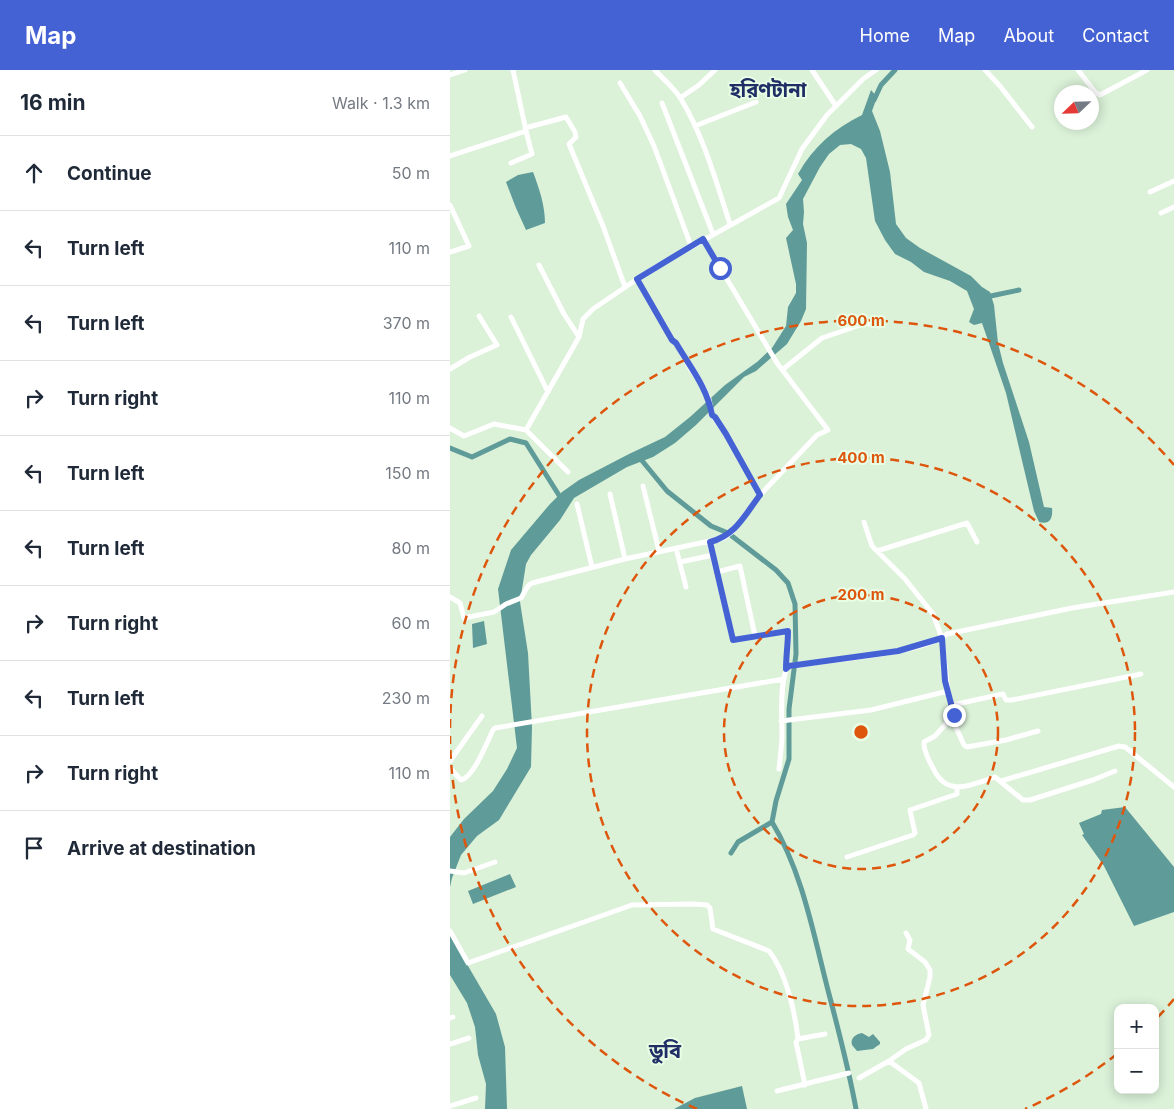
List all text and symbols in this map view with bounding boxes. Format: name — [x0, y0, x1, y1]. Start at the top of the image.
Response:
text: Map — [25, 21, 76, 50]
text: Home — [860, 25, 910, 46]
text: Map — [938, 25, 975, 46]
text: About — [1003, 25, 1054, 46]
text: Contact — [1082, 25, 1149, 46]
district label: হরিণটানা — [729, 78, 807, 102]
north arrow — [1054, 85, 1099, 130]
text: 16 min — [20, 90, 86, 115]
text: Walk · 1.3 km — [332, 93, 430, 113]
icon: ahead — [20, 159, 48, 187]
text: Continue — [67, 162, 152, 185]
text: 50 m — [392, 163, 430, 183]
icon: left — [20, 234, 48, 262]
text: Turn left — [67, 237, 145, 260]
text: 110 m — [388, 238, 430, 258]
route start — [709, 257, 732, 280]
icon: left — [20, 309, 48, 337]
text: 600 m — [837, 311, 885, 330]
text: Turn left — [67, 312, 145, 335]
text: 370 m — [383, 313, 430, 333]
icon: right — [20, 384, 48, 412]
text: Turn right — [67, 387, 158, 410]
text: 110 m — [388, 388, 430, 408]
text: 400 m — [837, 448, 885, 467]
icon: left — [20, 459, 48, 487]
text: Turn left — [67, 462, 145, 485]
text: 150 m — [385, 463, 430, 483]
icon: left — [20, 534, 48, 562]
text: Turn left — [67, 537, 145, 560]
text: 80 m — [391, 538, 430, 558]
text: 200 m — [838, 585, 884, 604]
icon: right — [20, 609, 48, 637]
text: Turn right — [67, 612, 158, 635]
text: 60 m — [391, 613, 430, 633]
icon: left — [20, 684, 48, 712]
text: Turn left — [67, 687, 145, 710]
text: 230 m — [382, 688, 430, 708]
route end — [943, 704, 966, 727]
centre of rings — [852, 723, 870, 741]
icon: right — [20, 759, 48, 787]
text: Turn right — [67, 762, 158, 785]
text: 110 m — [388, 763, 430, 783]
icon: arrive — [20, 834, 48, 862]
text: Arrive at destination — [67, 837, 256, 860]
map controls — [1114, 1004, 1159, 1094]
button: + — [1114, 1004, 1159, 1049]
district label: ডুবি — [648, 1039, 682, 1064]
button: − — [1114, 1049, 1159, 1094]

